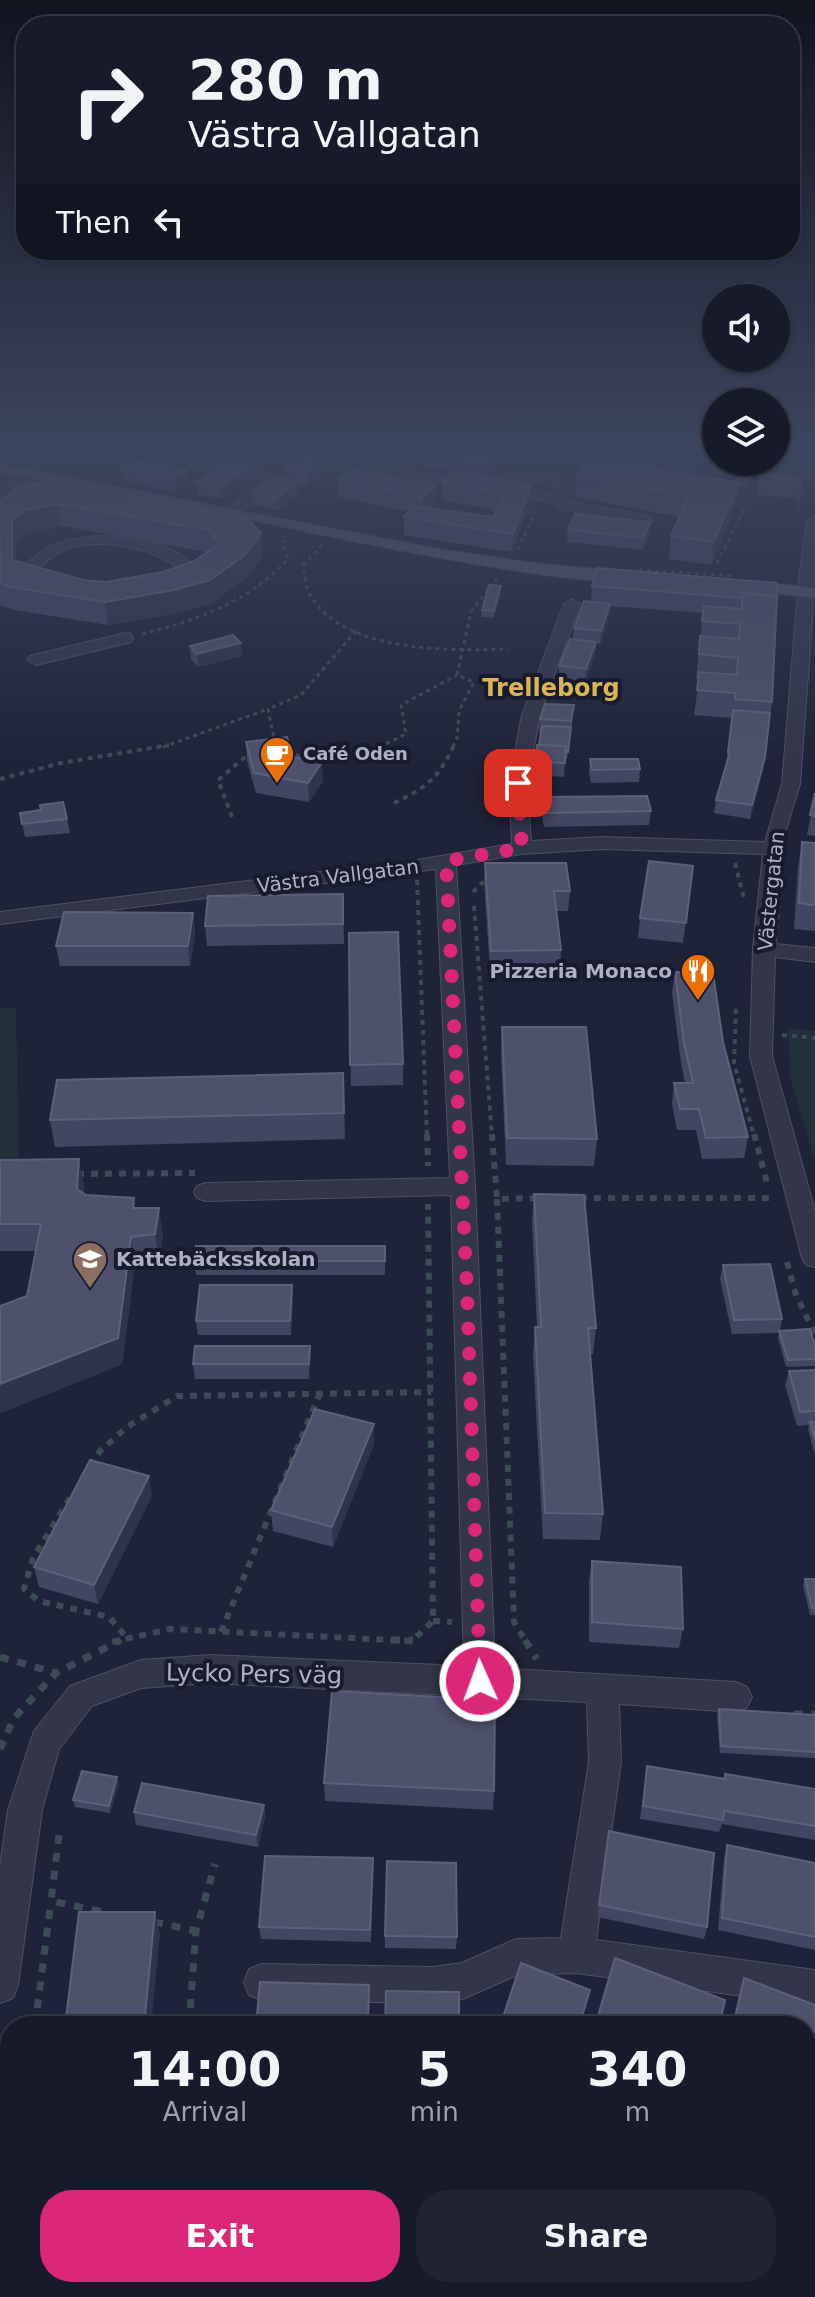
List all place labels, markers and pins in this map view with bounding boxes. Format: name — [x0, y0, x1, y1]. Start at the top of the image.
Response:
cafe icon: Café Oden — [258, 735, 296, 785]
place label: Café Oden — [303, 743, 408, 764]
pin — [484, 749, 552, 817]
restaurant icon: Pizzeria Monaco — [679, 952, 717, 1002]
place label: Pizzeria Monaco — [489, 959, 672, 983]
school or university icon: Kattebäcksskolan — [71, 1240, 109, 1290]
place label: Kattebäcksskolan — [116, 1247, 316, 1271]

